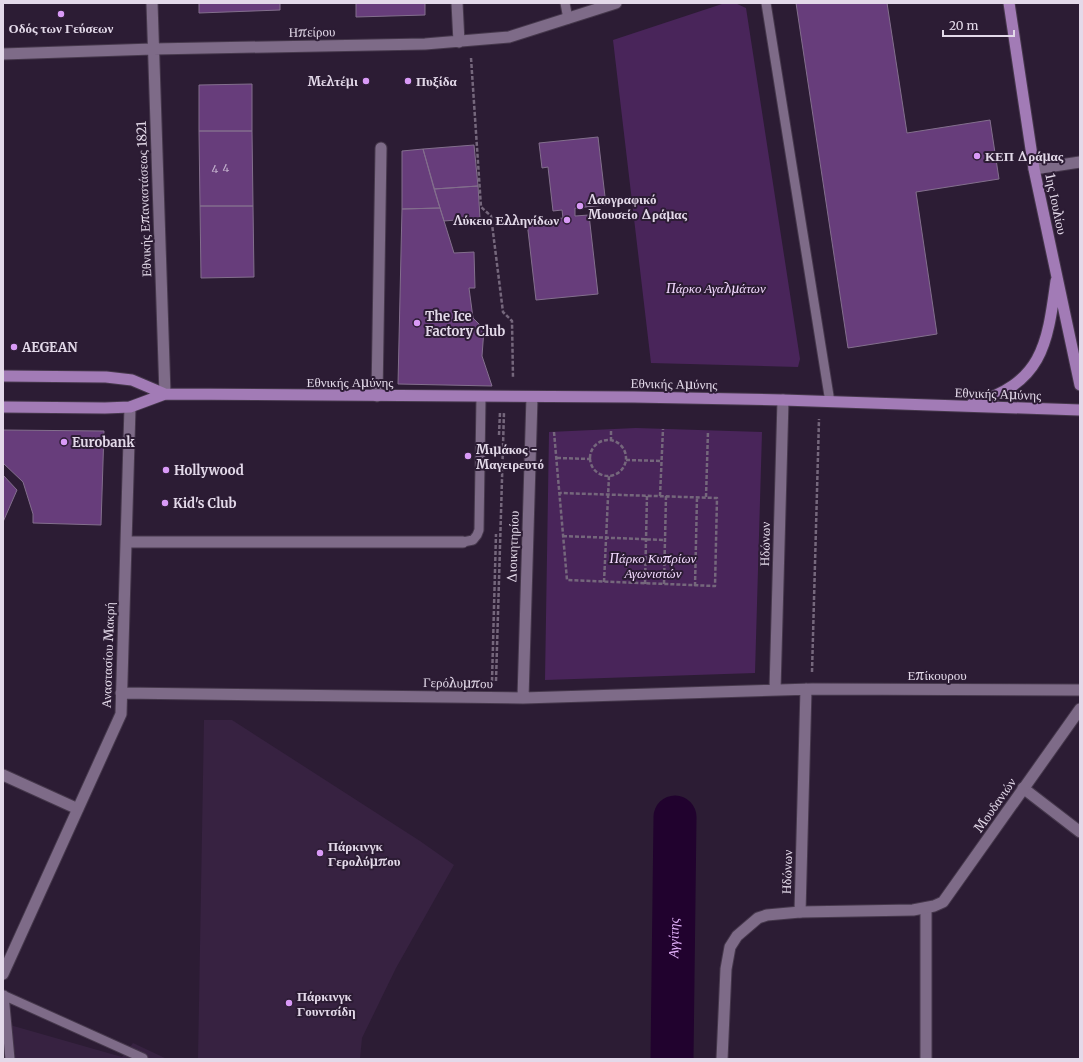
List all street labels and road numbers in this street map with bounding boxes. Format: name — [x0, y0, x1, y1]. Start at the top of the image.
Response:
street label: Ηπείρου — [288, 23, 336, 41]
street label: Εθνικής Επαναστάσεως 1821 — [133, 121, 155, 277]
street label: 1ης Ιουλίου — [1041, 172, 1071, 236]
street label: Εθνικής Αμύνης — [307, 374, 394, 391]
street label: Εθνικής Αμύνης — [630, 375, 718, 393]
street label: Εθνικής Αμύνης — [954, 384, 1043, 404]
street label: Διοικητηρίου — [503, 510, 523, 584]
street label: Ηδώνων — [756, 522, 774, 566]
street label: Αναστασίου Μακρή — [98, 601, 118, 708]
street label: Επίκουρου — [907, 667, 967, 684]
street label: Γερόλυμπου — [423, 674, 493, 692]
street label: Μουδανιών — [970, 774, 1020, 835]
street label: Ηδώνων — [778, 849, 796, 894]

